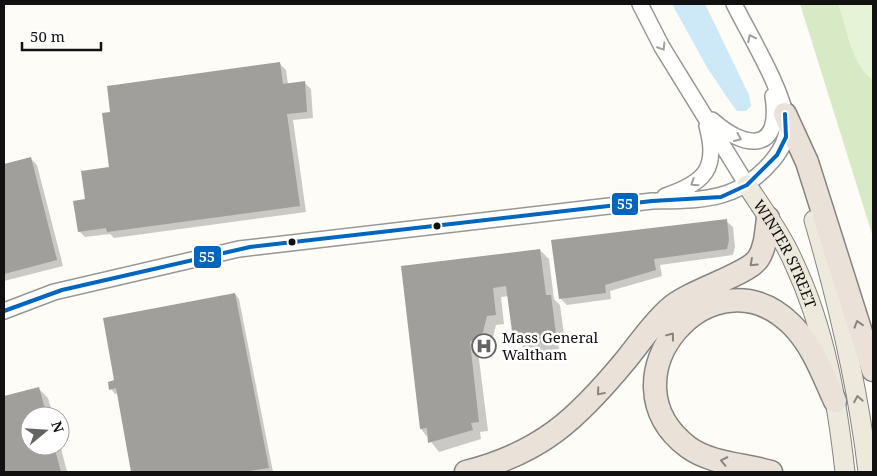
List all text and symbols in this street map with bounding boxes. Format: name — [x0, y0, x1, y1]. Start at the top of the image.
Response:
scale bar — [22, 20, 101, 52]
text: 50 m — [30, 26, 65, 46]
one-way arrow — [747, 34, 757, 43]
one-way arrow — [655, 42, 665, 51]
one-way arrow — [733, 131, 742, 142]
one-way arrow — [690, 177, 699, 187]
line badge: 55 — [611, 192, 639, 216]
text: 55 — [617, 194, 633, 213]
street label: WINTER STREET — [749, 195, 821, 311]
unlabelled marker — [432, 221, 442, 231]
unlabelled marker — [287, 237, 297, 247]
line badge: 55 — [193, 245, 222, 269]
text: 55 — [199, 247, 215, 266]
one-way arrow — [750, 257, 759, 266]
one-way arrow — [854, 320, 864, 328]
place label: Mass General Waltham — [502, 327, 599, 364]
hospital icon: Mass General Waltham — [471, 333, 497, 359]
one-way arrow — [665, 333, 673, 342]
one-way arrow — [597, 386, 605, 395]
one-way arrow — [853, 394, 863, 403]
north arrow — [20, 406, 70, 456]
text: N — [47, 419, 69, 435]
one-way arrow — [719, 456, 728, 467]

